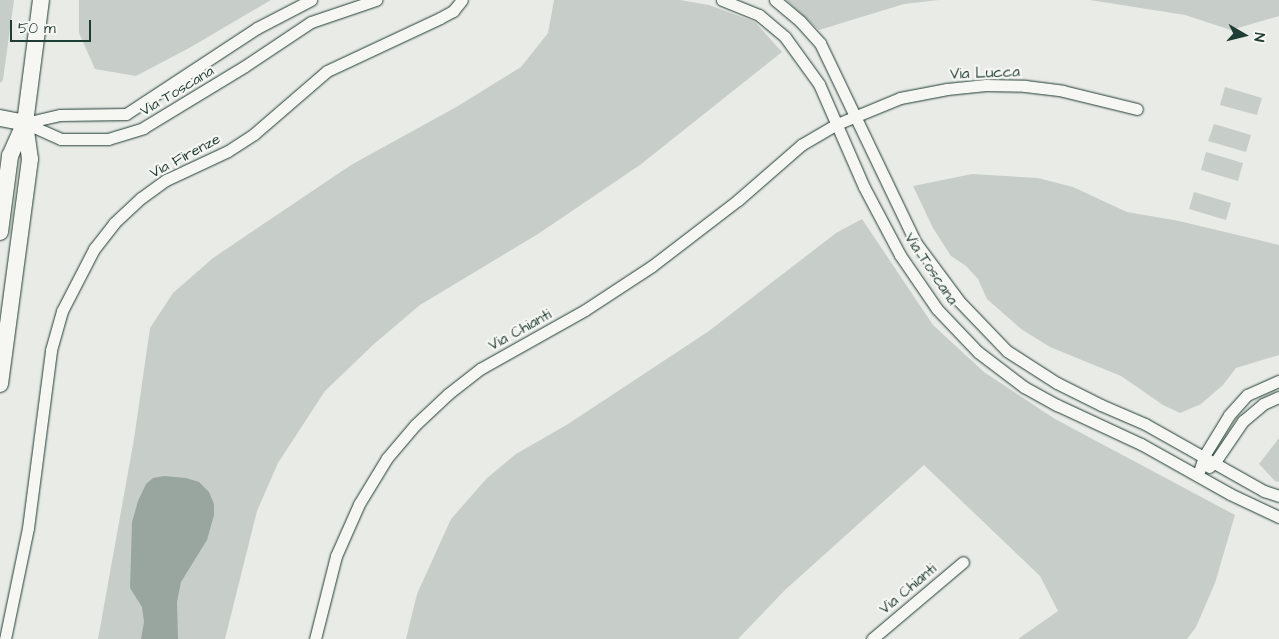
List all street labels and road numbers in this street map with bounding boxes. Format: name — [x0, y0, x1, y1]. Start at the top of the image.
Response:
street label: Via Toscana — [137, 62, 217, 120]
street label: Via Lucca — [950, 63, 1020, 83]
street label: Via Firenze — [147, 130, 223, 182]
street label: Via Toscana — [900, 230, 962, 308]
street label: Via Chianti — [485, 305, 555, 355]
street label: Via Chianti — [876, 560, 940, 618]

